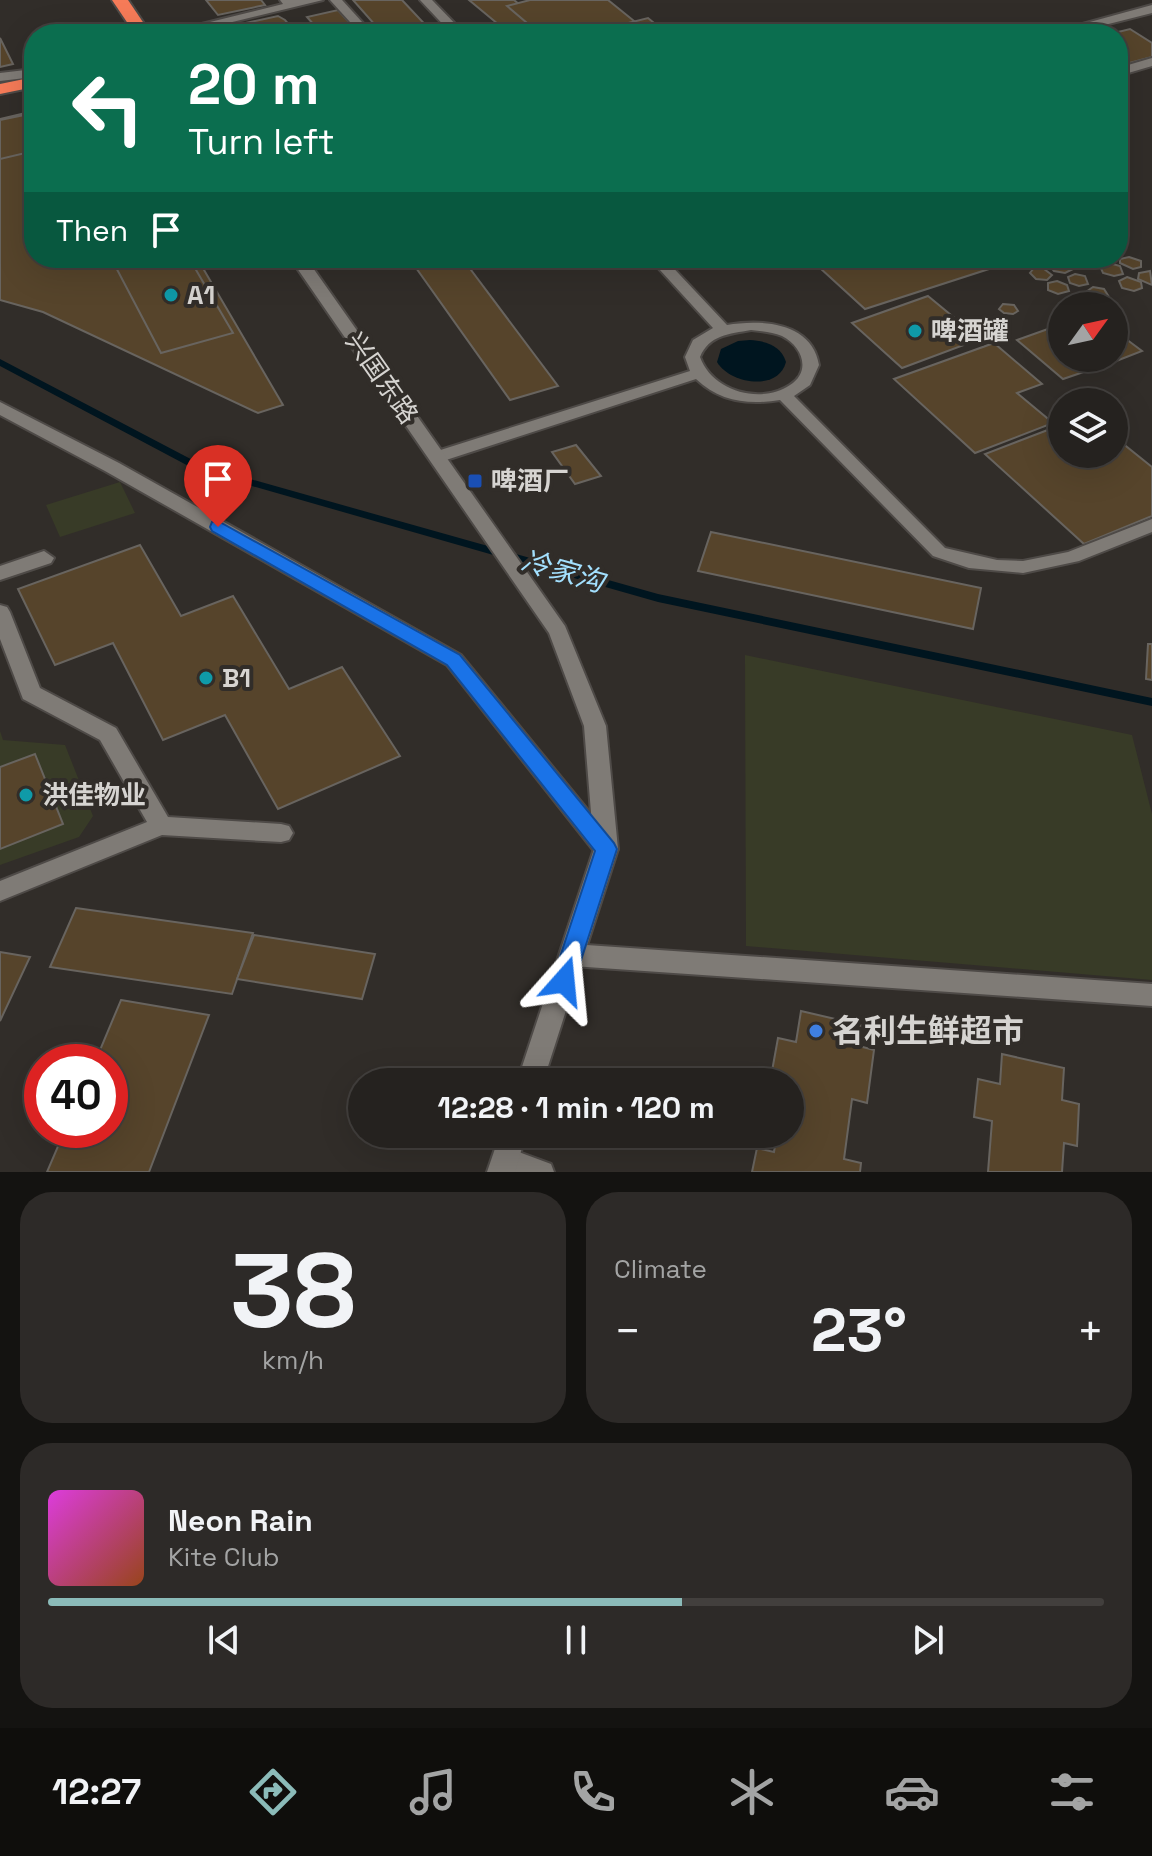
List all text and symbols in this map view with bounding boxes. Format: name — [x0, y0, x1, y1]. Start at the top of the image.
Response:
text: 20 m — [188, 49, 320, 120]
icon: left — [56, 56, 160, 160]
text: Turn left — [188, 119, 335, 165]
icon: arrive — [144, 208, 188, 252]
text: Then — [56, 211, 128, 250]
place label: A1 — [187, 278, 215, 312]
marker: A1 — [162, 286, 180, 304]
north arrow — [1048, 292, 1128, 372]
map controls — [1048, 292, 1128, 468]
place label: 啤酒罐 — [931, 314, 1009, 348]
marker: 啤酒罐 — [906, 322, 924, 340]
street label: 兴国东路 — [338, 326, 426, 430]
button: layers — [1048, 388, 1128, 468]
pin — [184, 445, 252, 527]
icon: arrive — [196, 457, 240, 501]
place label: 啤酒厂 — [491, 464, 569, 498]
marker: 啤酒厂 — [466, 472, 484, 490]
water label: 冷家沟 — [518, 542, 611, 601]
place label: B1 — [222, 661, 251, 695]
marker: B1 — [197, 669, 215, 687]
place label: 洪佳物业 — [42, 778, 146, 812]
marker: 洪佳物业 — [17, 786, 35, 804]
position arrow — [522, 939, 606, 1023]
place label: 名利生鲜超市 — [832, 1011, 1024, 1051]
marker: 名利生鲜超市 — [807, 1022, 825, 1040]
speed limit sign: 40 — [24, 1044, 128, 1148]
text: 12:28 · 1 min · 120 m — [437, 1088, 715, 1127]
text: 38 — [230, 1225, 356, 1357]
text: Climate — [614, 1252, 707, 1286]
text: 23° — [811, 1292, 907, 1369]
text: − — [614, 1303, 641, 1359]
text: + — [1077, 1303, 1104, 1359]
text: km/h — [262, 1343, 324, 1377]
text: Neon Rain — [168, 1501, 313, 1540]
text: Kite Club — [168, 1540, 280, 1574]
icon: previous — [202, 1618, 246, 1662]
icon: pause — [554, 1618, 598, 1662]
icon: next — [906, 1618, 950, 1662]
icon: directions — [245, 1764, 301, 1820]
icon: music — [405, 1764, 461, 1820]
icon: phone — [565, 1764, 621, 1820]
icon: climate — [724, 1764, 780, 1820]
icon: car — [884, 1764, 940, 1820]
icon: filters — [1044, 1764, 1100, 1820]
text: 12:27 — [52, 1769, 141, 1815]

